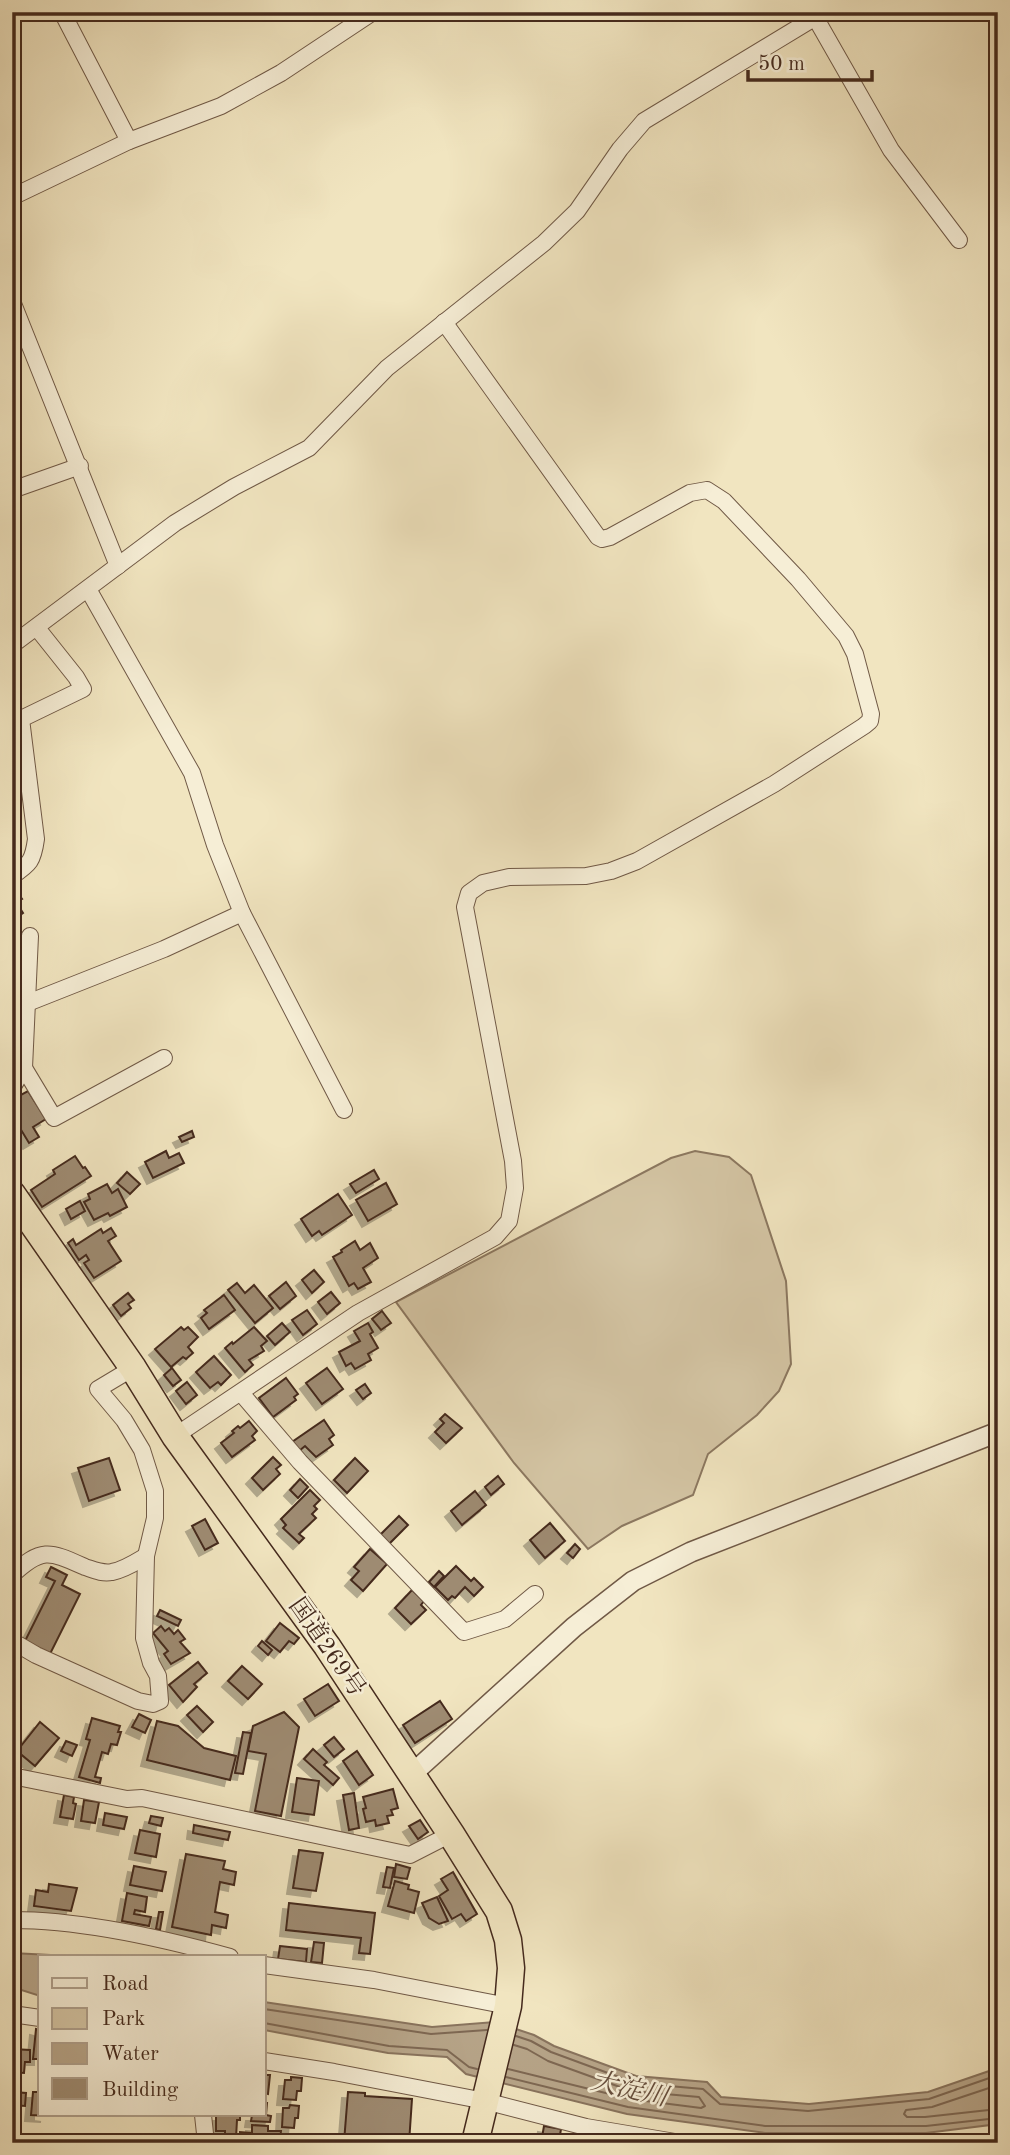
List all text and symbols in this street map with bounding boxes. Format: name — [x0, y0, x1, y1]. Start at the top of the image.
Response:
scale bar — [748, 38, 872, 82]
text: 50 m — [758, 54, 805, 75]
street label: 国道269号 — [284, 1593, 371, 1701]
legend — [38, 1955, 266, 2116]
text: Road — [102, 1974, 149, 1995]
text: Park — [102, 2009, 145, 2030]
text: Water — [102, 2044, 159, 2065]
water label: 大淀川 — [588, 2067, 673, 2112]
text: Building — [102, 2080, 179, 2101]

